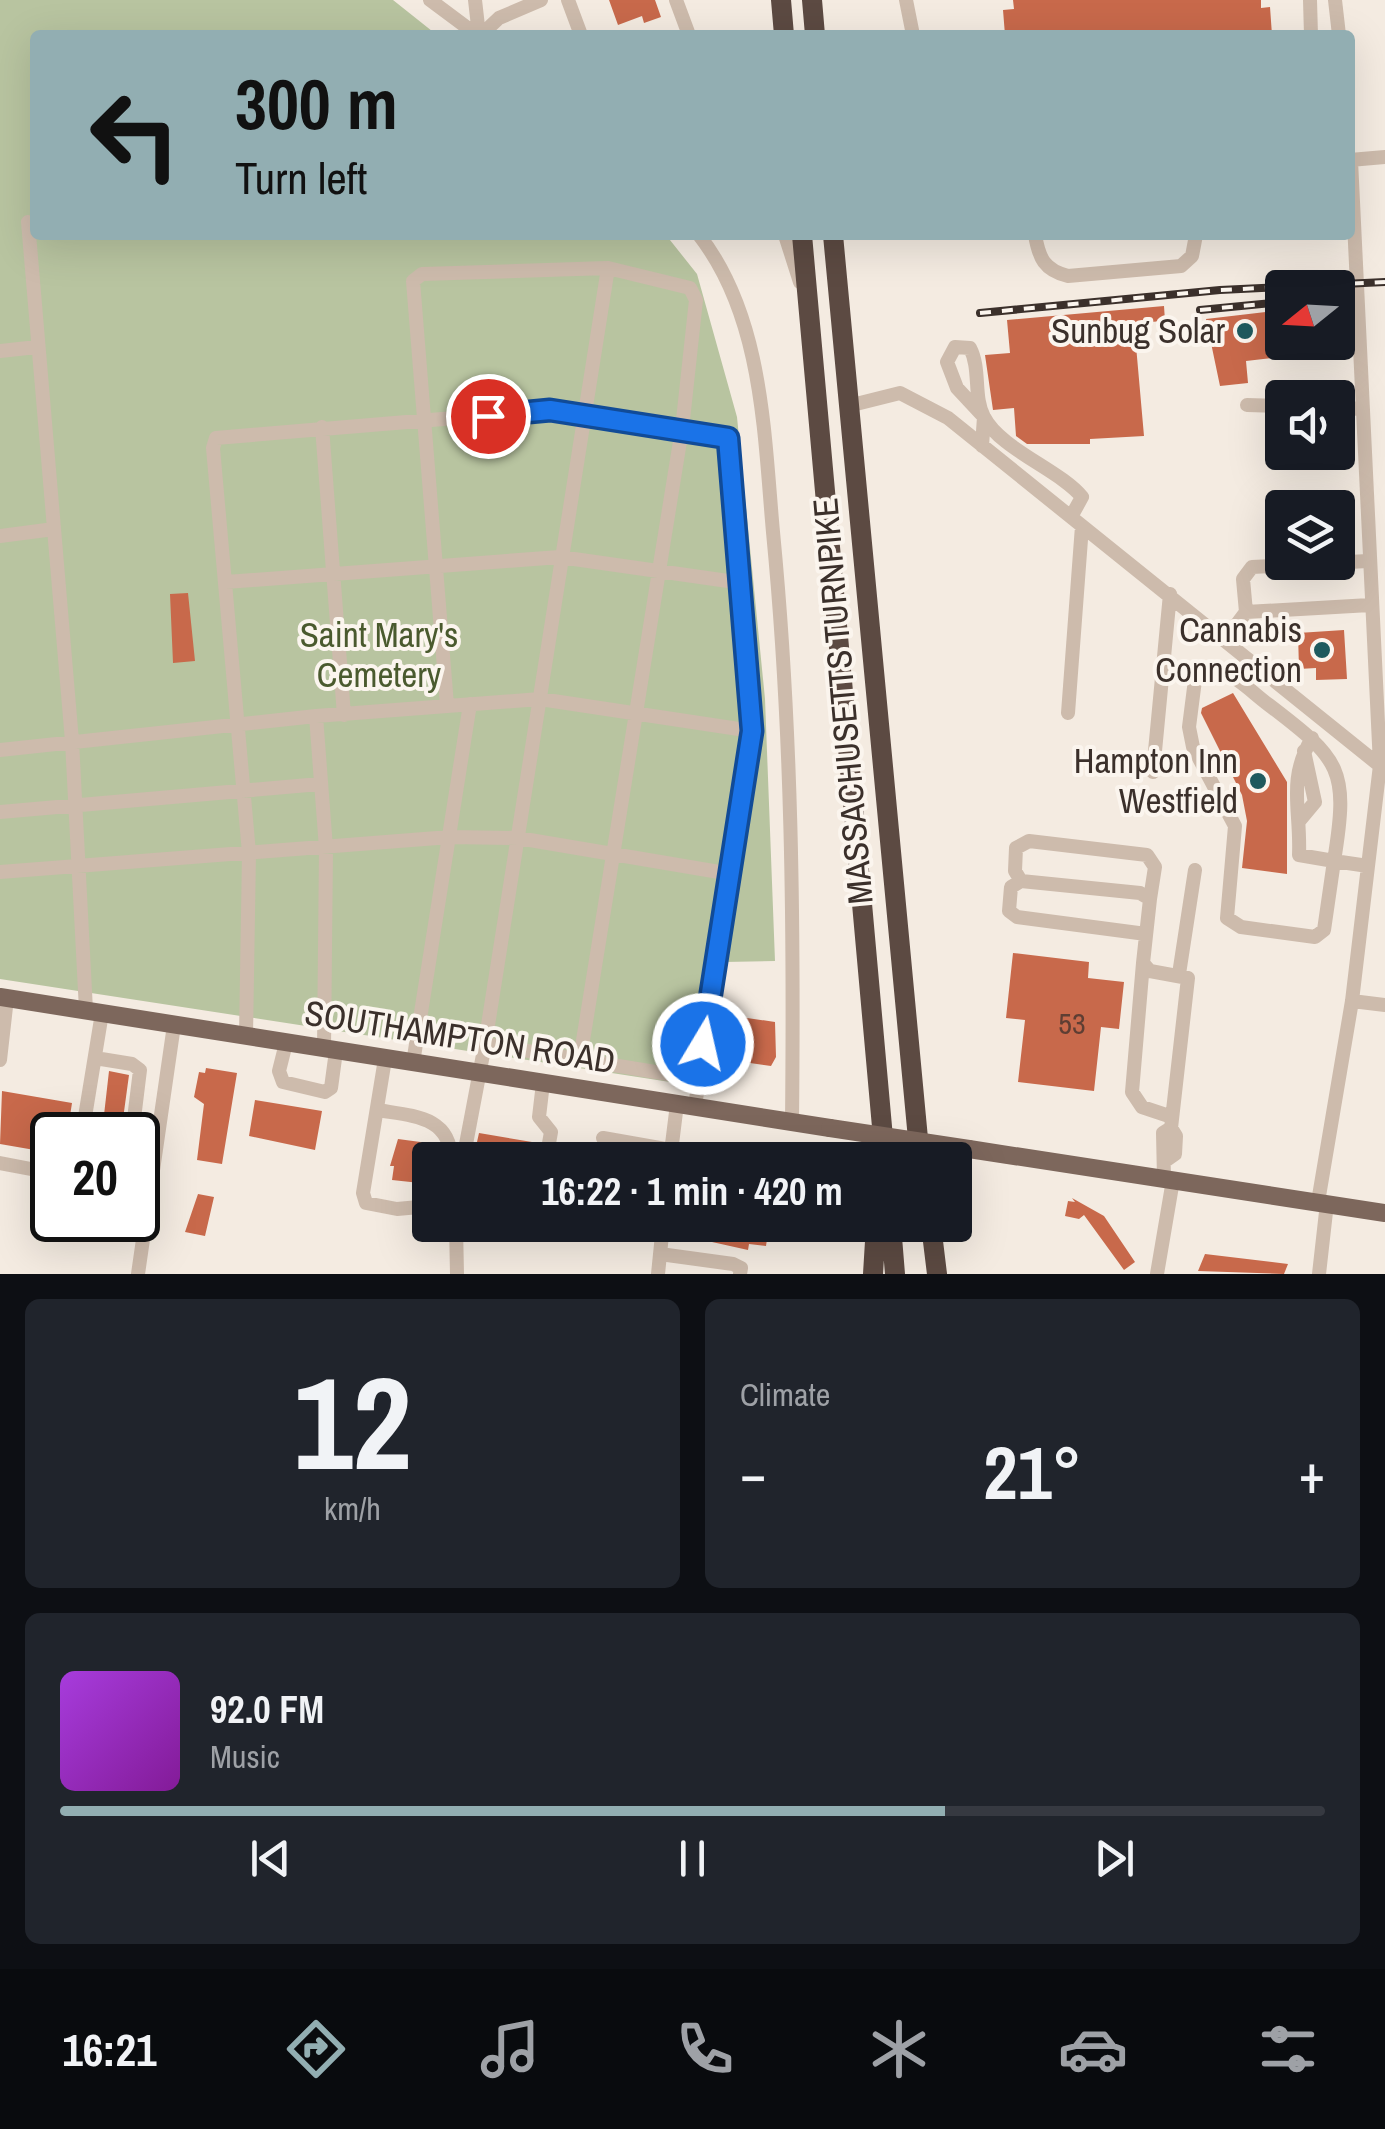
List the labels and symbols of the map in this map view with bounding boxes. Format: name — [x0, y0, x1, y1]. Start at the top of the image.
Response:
north arrow — [1265, 270, 1355, 360]
place label: Sunbug Solar — [1051, 307, 1225, 354]
marker: Sunbug Solar — [1234, 320, 1256, 342]
pin — [446, 374, 531, 459]
street label: MASSACHUSETTS TURNPIKE — [801, 496, 884, 906]
place label: Cannabis Connection — [1155, 606, 1302, 693]
park label: Saint Mary's Cemetery — [300, 611, 458, 698]
marker: Cannabis Connection — [1311, 639, 1333, 661]
place label: Hampton Inn Westfield — [1074, 737, 1238, 824]
marker: Hampton Inn Westfield — [1247, 770, 1269, 792]
street label: SOUTHAMPTON ROAD — [302, 989, 619, 1084]
position arrow — [651, 992, 755, 1096]
house number: 53 — [1058, 1003, 1086, 1043]
speed limit sign: 20 — [30, 1112, 160, 1242]

